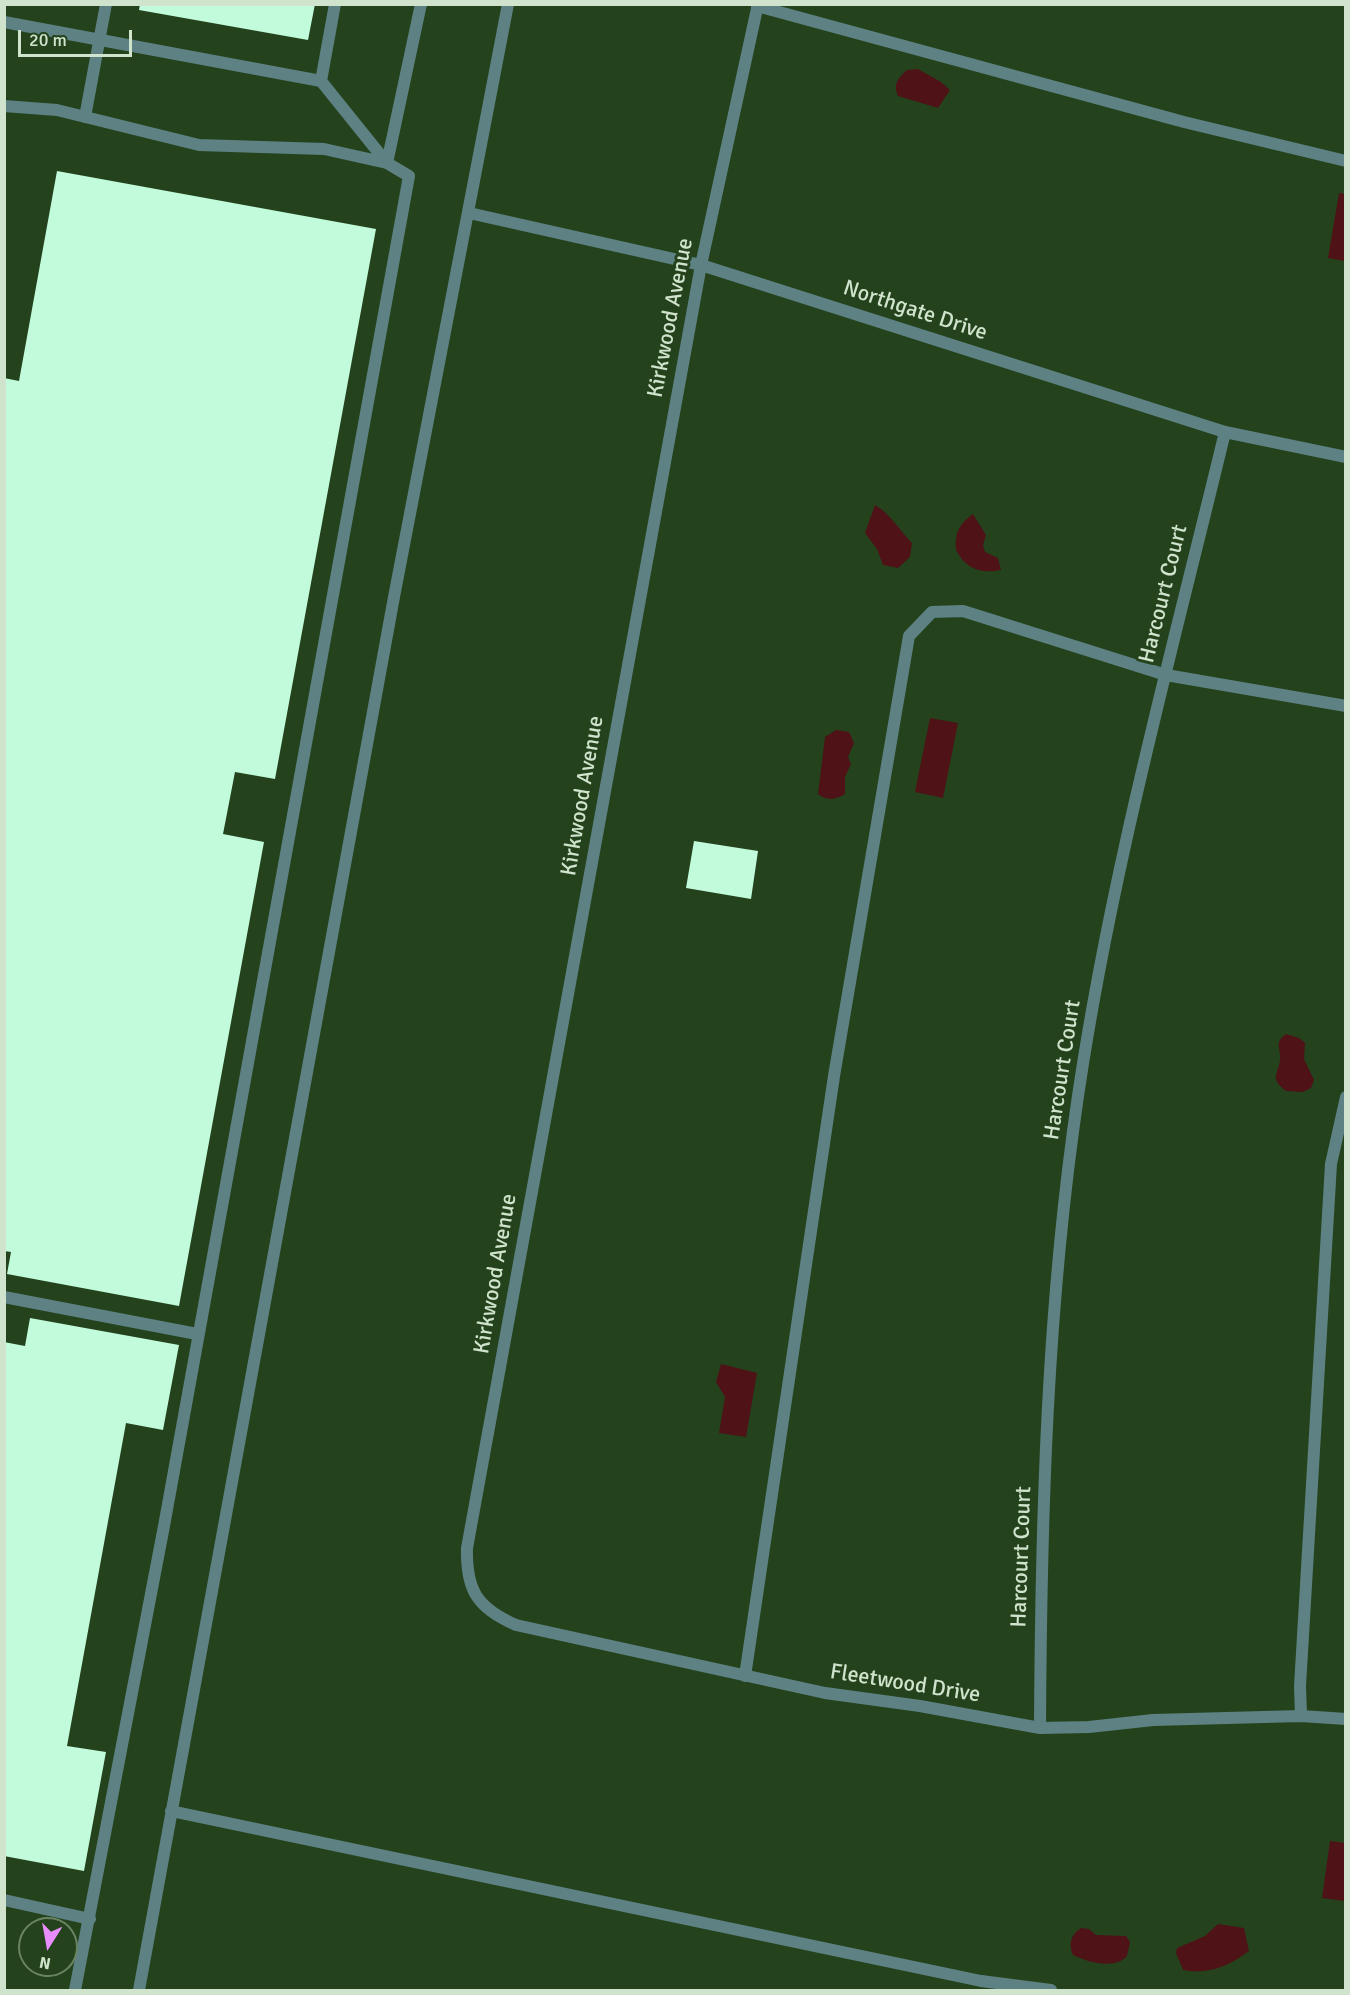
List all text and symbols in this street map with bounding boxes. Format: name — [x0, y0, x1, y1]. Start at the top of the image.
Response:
scale bar — [21, 18, 135, 56]
text: 20 m — [29, 29, 67, 51]
street label: Kirkwood Avenue — [643, 236, 699, 400]
street label: Northgate Drive — [840, 275, 990, 347]
street label: Harcourt Court — [1134, 522, 1194, 666]
street label: Kirkwood Avenue — [556, 714, 610, 878]
street label: Harcourt Court — [1039, 998, 1087, 1142]
street label: Kirkwood Avenue — [469, 1192, 523, 1356]
street label: Harcourt Court — [1006, 1486, 1038, 1628]
street label: Fleetwood Drive — [828, 1659, 982, 1709]
north arrow — [18, 1917, 78, 1977]
text: N — [38, 1952, 52, 1974]

